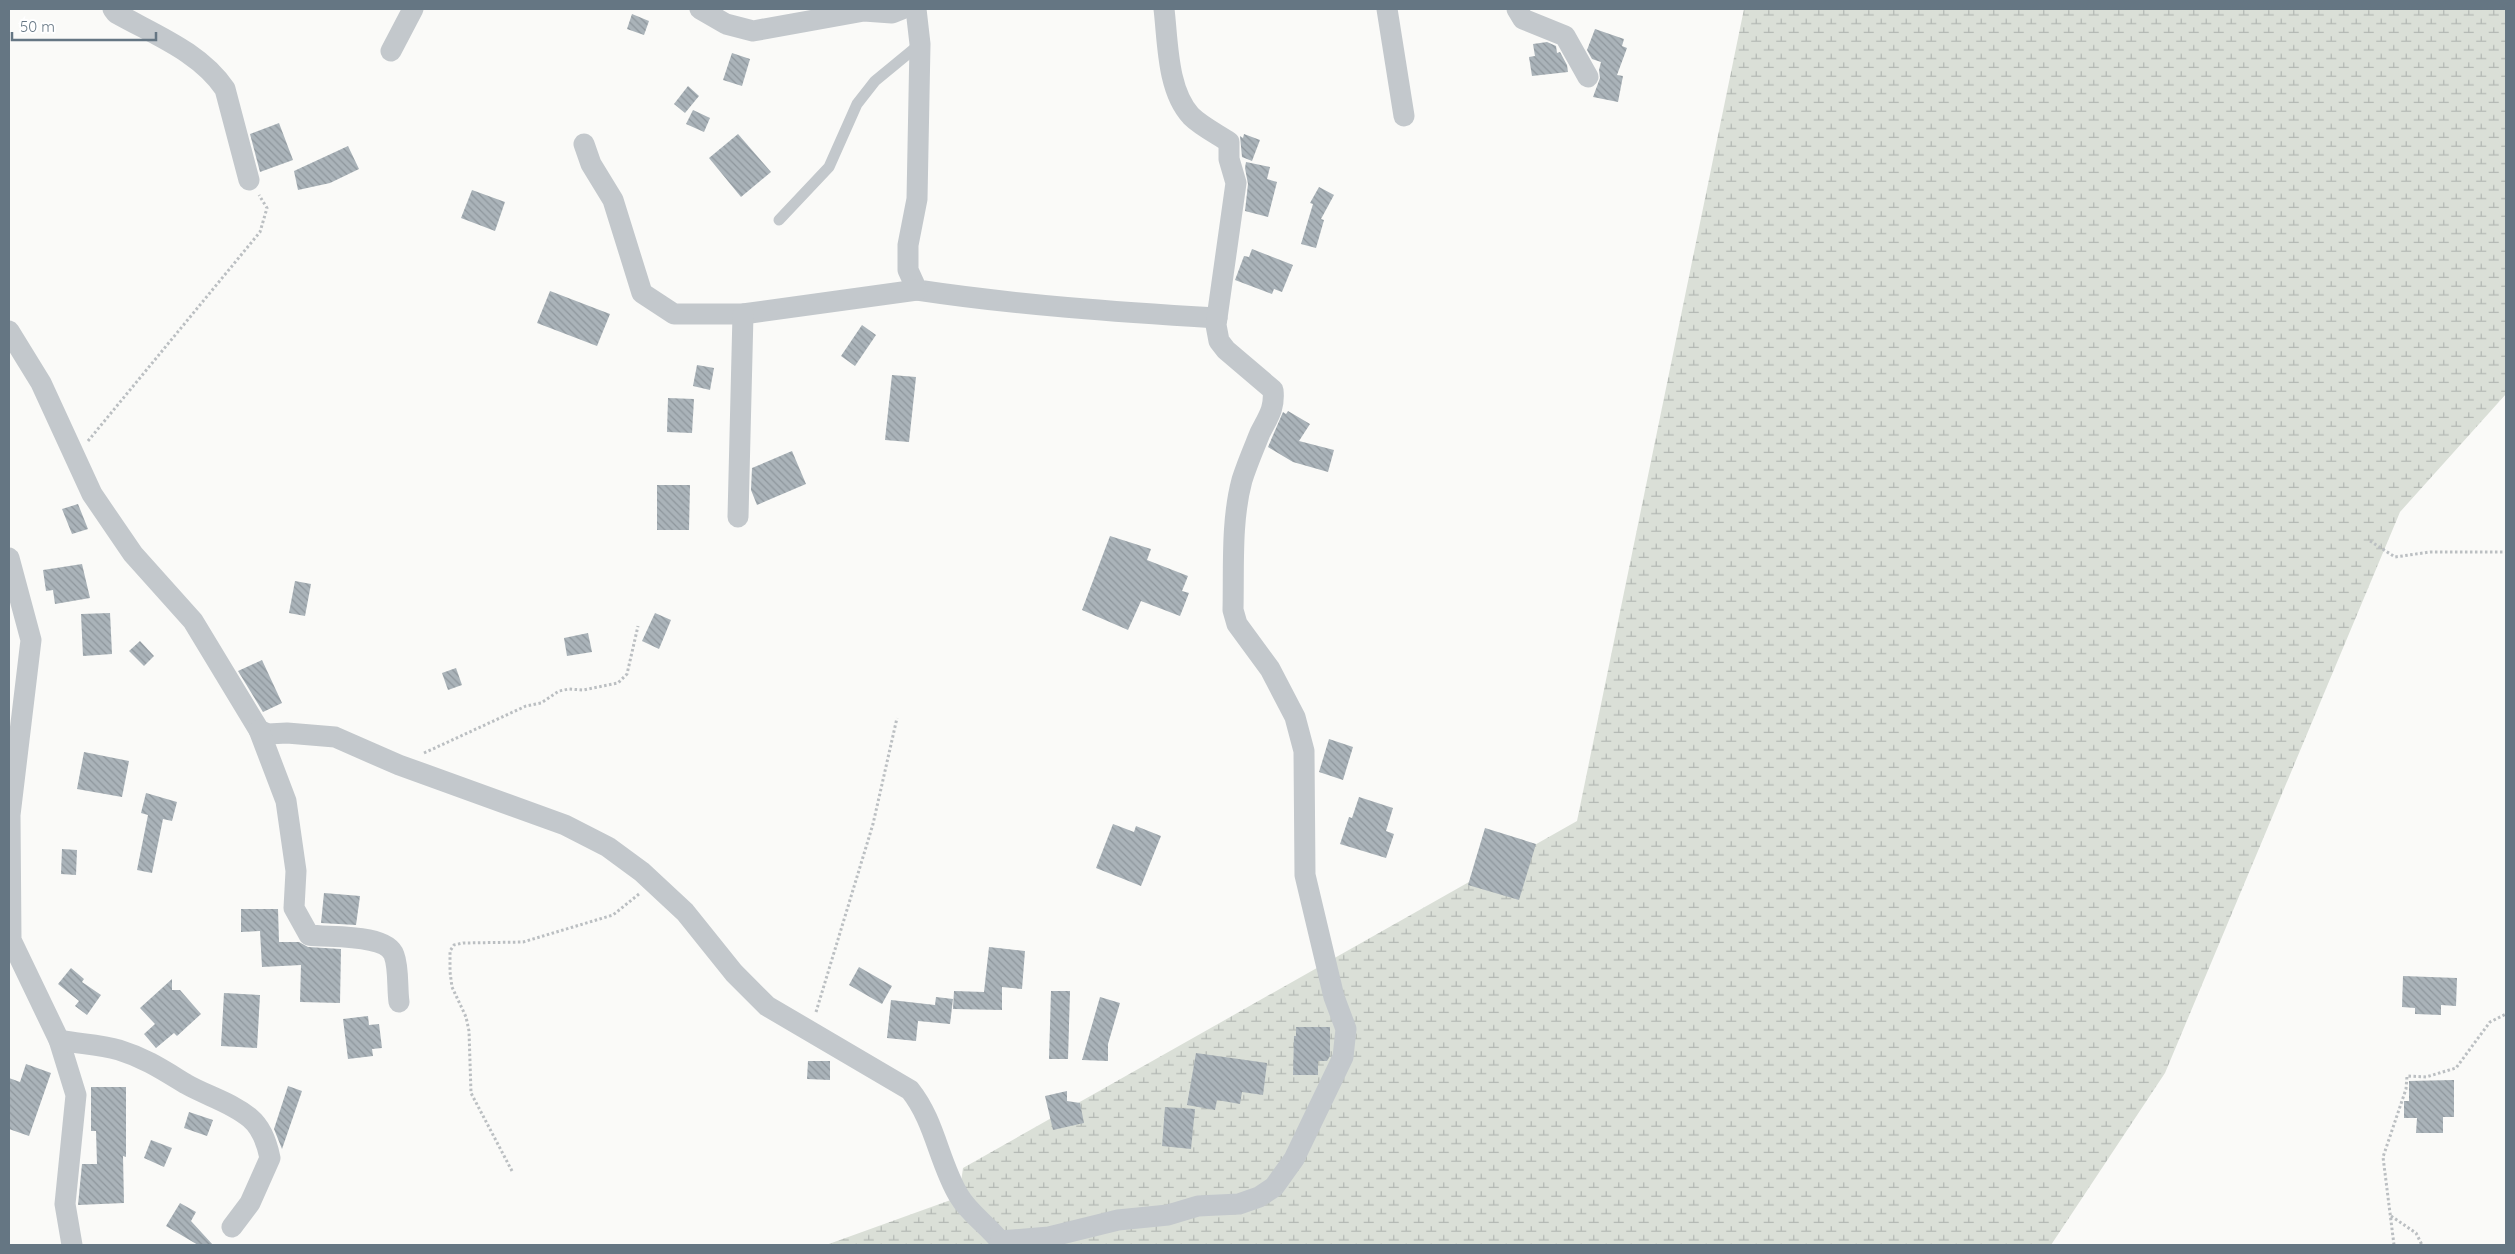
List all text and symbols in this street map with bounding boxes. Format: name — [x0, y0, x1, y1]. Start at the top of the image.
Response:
scale bar — [12, 10, 156, 42]
text: 50 m — [20, 17, 55, 36]

